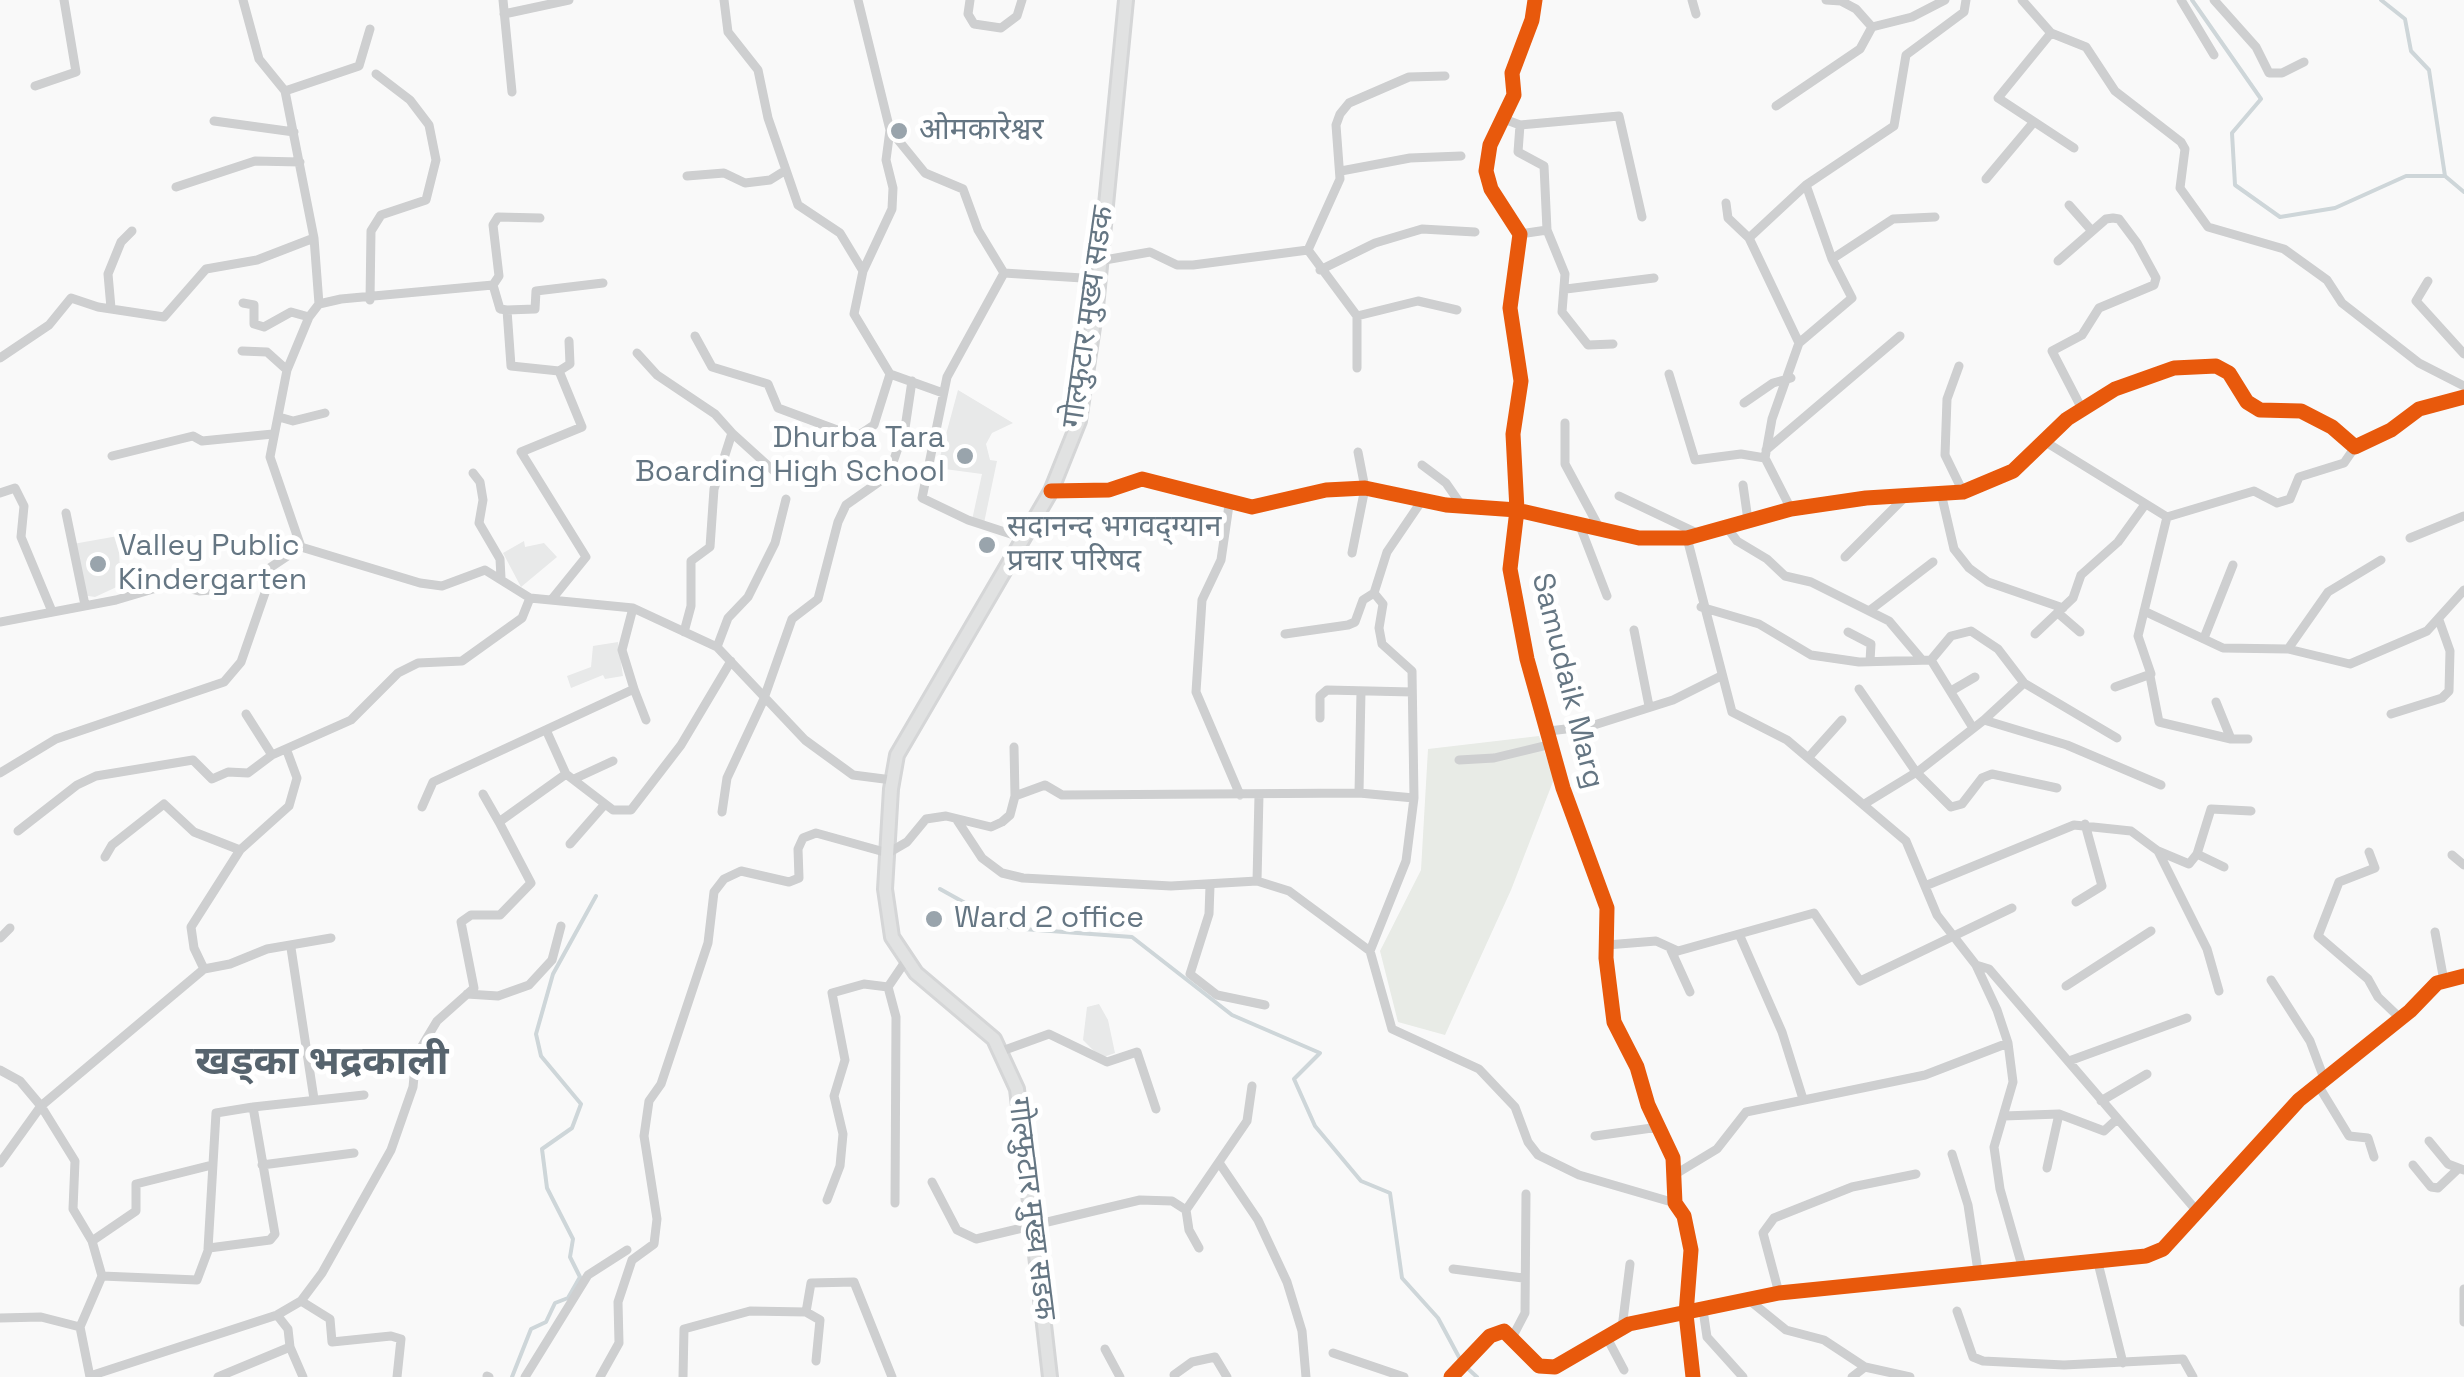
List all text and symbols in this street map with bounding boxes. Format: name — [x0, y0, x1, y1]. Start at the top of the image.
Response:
place label: ओमकारेश्वर — [919, 113, 1044, 149]
marker: ओमकारेश्वर — [888, 120, 910, 142]
street label: गोल्फुटार मुख्य सडक — [1056, 204, 1122, 430]
place label: Dhurba Tara Boarding High School — [635, 421, 945, 492]
marker: Dhurba Tara Boarding High School — [954, 445, 976, 467]
place label: सदानन्द भगवद्ग्यान प्रचार परिषद — [1007, 510, 1221, 580]
place label: Valley Public Kindergarten — [118, 529, 307, 600]
marker: सदानन्द भगवद्ग्यान प्रचार परिषद — [976, 534, 998, 556]
marker: Valley Public Kindergarten — [87, 553, 109, 575]
street label: Samudaik Marg — [1523, 570, 1611, 792]
place label: Ward 2 office — [954, 901, 1144, 937]
marker: Ward 2 office — [923, 908, 945, 930]
district label: खड्का भद्रकाली — [196, 1039, 448, 1087]
street label: गोल्फुटार मुख्य सडक — [1000, 1096, 1062, 1322]

